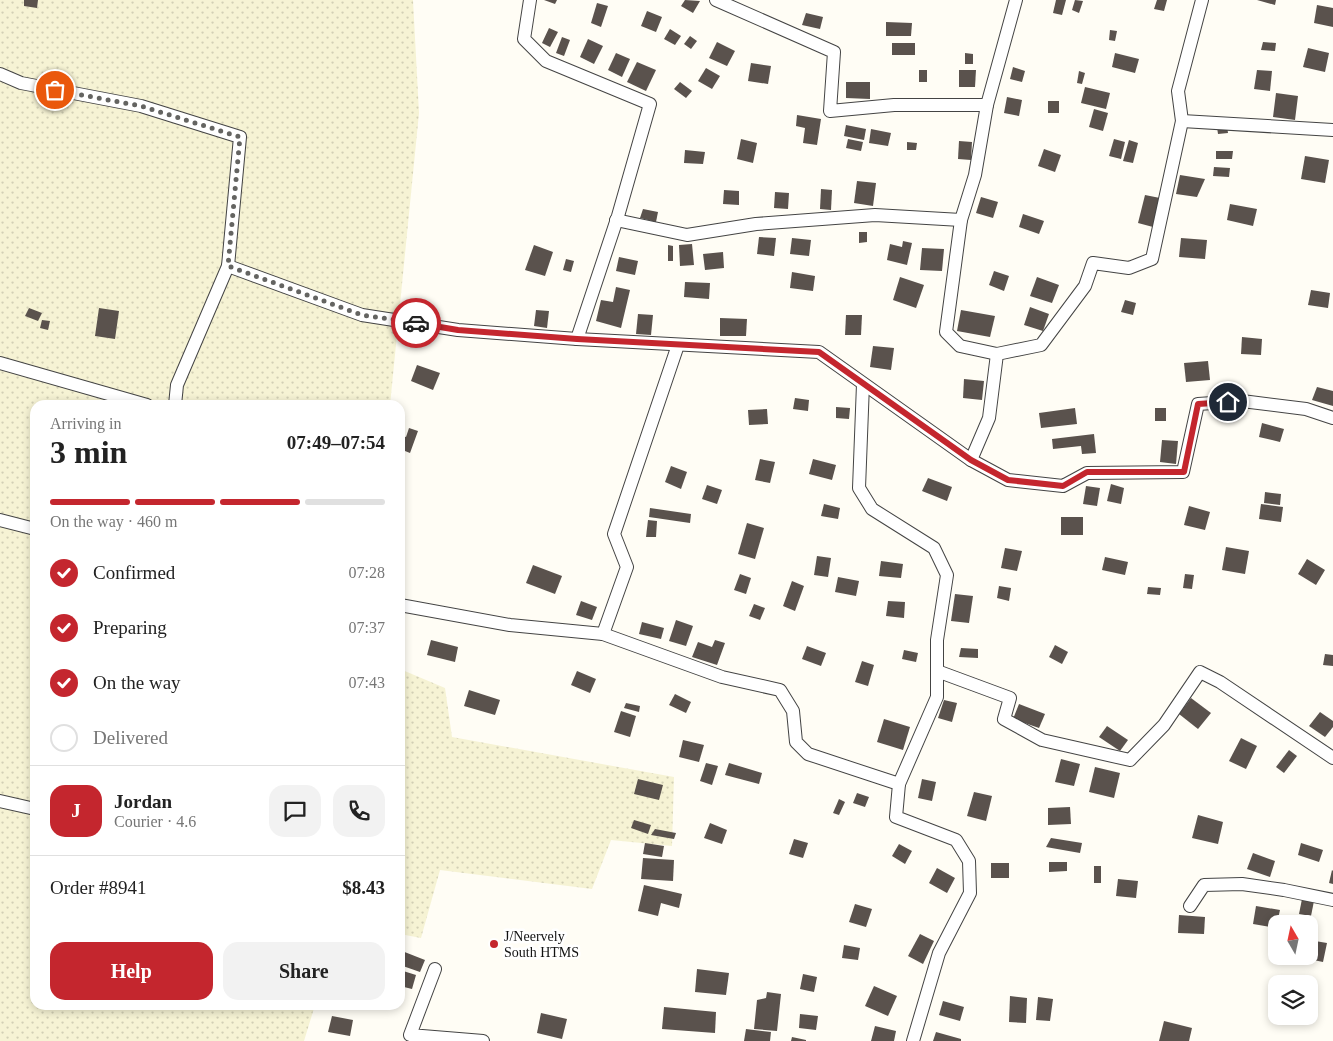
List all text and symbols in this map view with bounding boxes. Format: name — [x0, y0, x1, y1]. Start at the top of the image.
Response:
pin — [34, 69, 76, 111]
icon: bag — [41, 76, 69, 104]
courier — [391, 298, 441, 348]
icon: car — [402, 309, 430, 337]
pin — [1207, 381, 1249, 423]
icon: home — [1214, 388, 1242, 416]
text: Arriving in — [50, 415, 122, 432]
text: 07:49–07:54 — [287, 432, 385, 453]
text: 3 min — [50, 434, 127, 470]
text: On the way · 460 m — [50, 513, 178, 530]
icon: check — [50, 559, 78, 587]
text: Confirmed — [93, 562, 175, 583]
text: 07:28 — [349, 564, 385, 581]
icon: check — [50, 614, 78, 642]
text: Preparing — [93, 617, 167, 638]
text: 07:37 — [349, 619, 385, 636]
icon: check — [50, 669, 78, 697]
text: On the way — [93, 672, 181, 693]
text: 07:43 — [349, 674, 385, 691]
text: Delivered — [93, 727, 168, 748]
button: chat — [269, 785, 321, 837]
button: phone — [333, 785, 385, 837]
text: Jordan — [114, 791, 172, 812]
text: J — [71, 800, 81, 821]
text: Courier · 4.6 — [114, 813, 196, 830]
text: Order #8941 — [50, 877, 147, 898]
text: $8.43 — [342, 877, 385, 898]
north arrow — [1268, 915, 1318, 965]
map controls — [1268, 915, 1318, 1025]
place label: J/Neervely South HTMS — [504, 929, 579, 960]
marker: J/Neervely South HTMS — [488, 938, 500, 950]
button: Help — [50, 942, 213, 1000]
button: Share — [223, 942, 385, 1000]
button: layers — [1268, 975, 1318, 1025]

